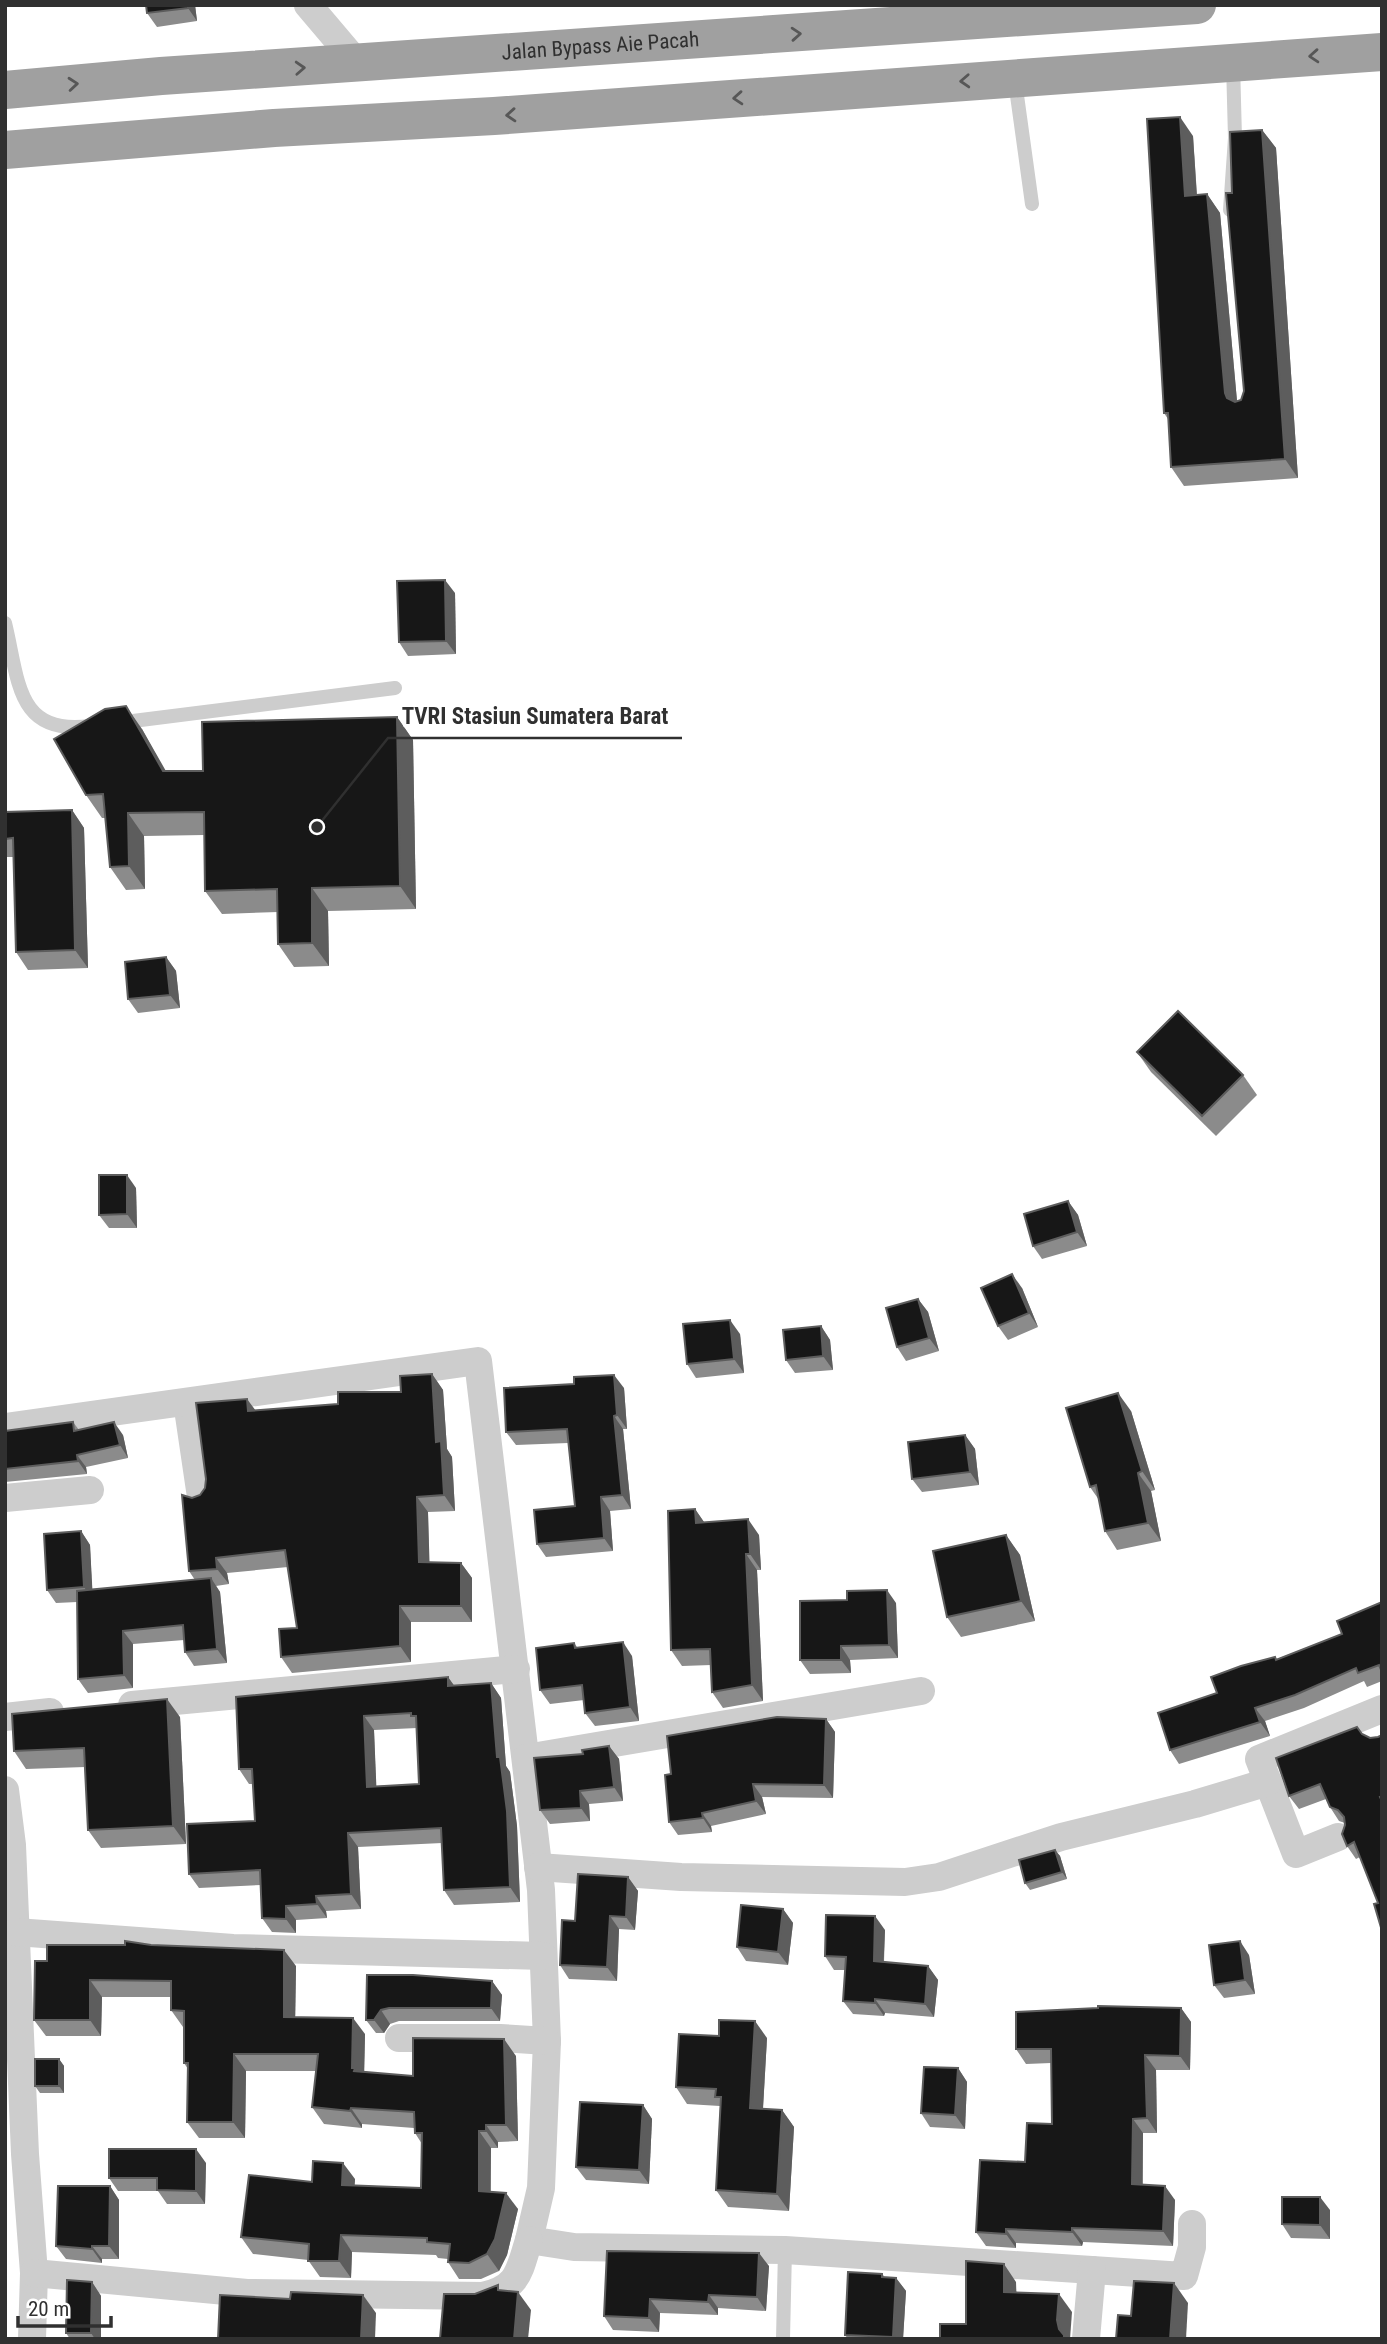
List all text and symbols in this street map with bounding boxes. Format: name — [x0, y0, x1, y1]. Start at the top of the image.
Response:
one-way arrow — [791, 26, 802, 41]
street label: Jalan Bypass Aie Pacah — [501, 27, 700, 65]
one-way arrow — [1308, 48, 1319, 63]
one-way arrow — [295, 60, 306, 75]
one-way arrow — [959, 74, 970, 89]
one-way arrow — [68, 77, 79, 92]
one-way arrow — [732, 90, 743, 105]
one-way arrow — [505, 107, 516, 122]
callout: TVRI Stasiun Sumatera Barat — [388, 694, 682, 738]
text: TVRI Stasiun Sumatera Barat — [402, 703, 668, 730]
scale bar — [18, 2284, 110, 2328]
text: 20 m — [28, 2297, 69, 2321]

